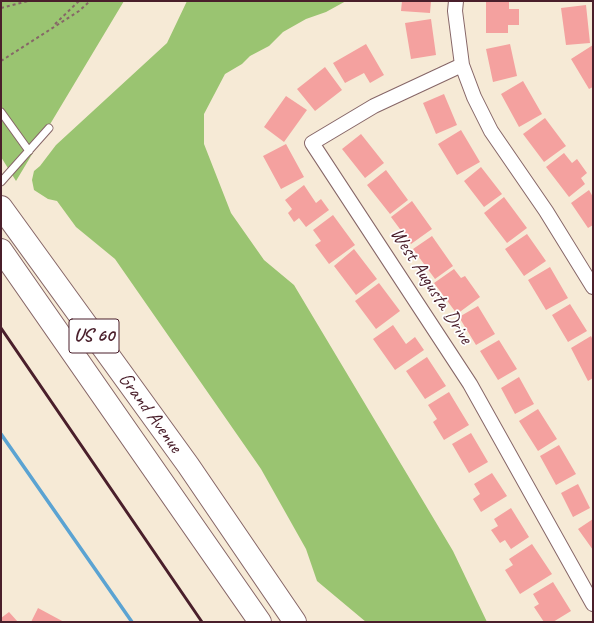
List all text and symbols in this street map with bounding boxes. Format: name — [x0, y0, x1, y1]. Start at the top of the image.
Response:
street label: West Augusta Drive — [385, 223, 477, 349]
road number: US 60 — [69, 319, 119, 353]
street label: Grand Avenue — [113, 368, 187, 458]

